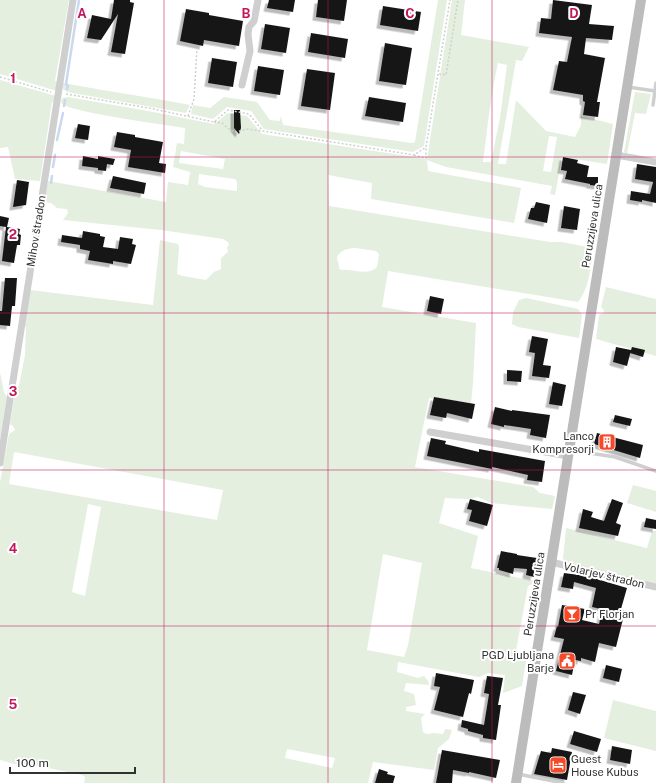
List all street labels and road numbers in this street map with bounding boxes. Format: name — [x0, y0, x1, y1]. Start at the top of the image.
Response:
street label: Peruzzijeva ulica — [579, 183, 605, 269]
street label: Mihov štradon — [24, 194, 48, 268]
street label: Peruzzijeva ulica — [521, 551, 547, 637]
street label: Volarjev štradon — [562, 560, 646, 590]

